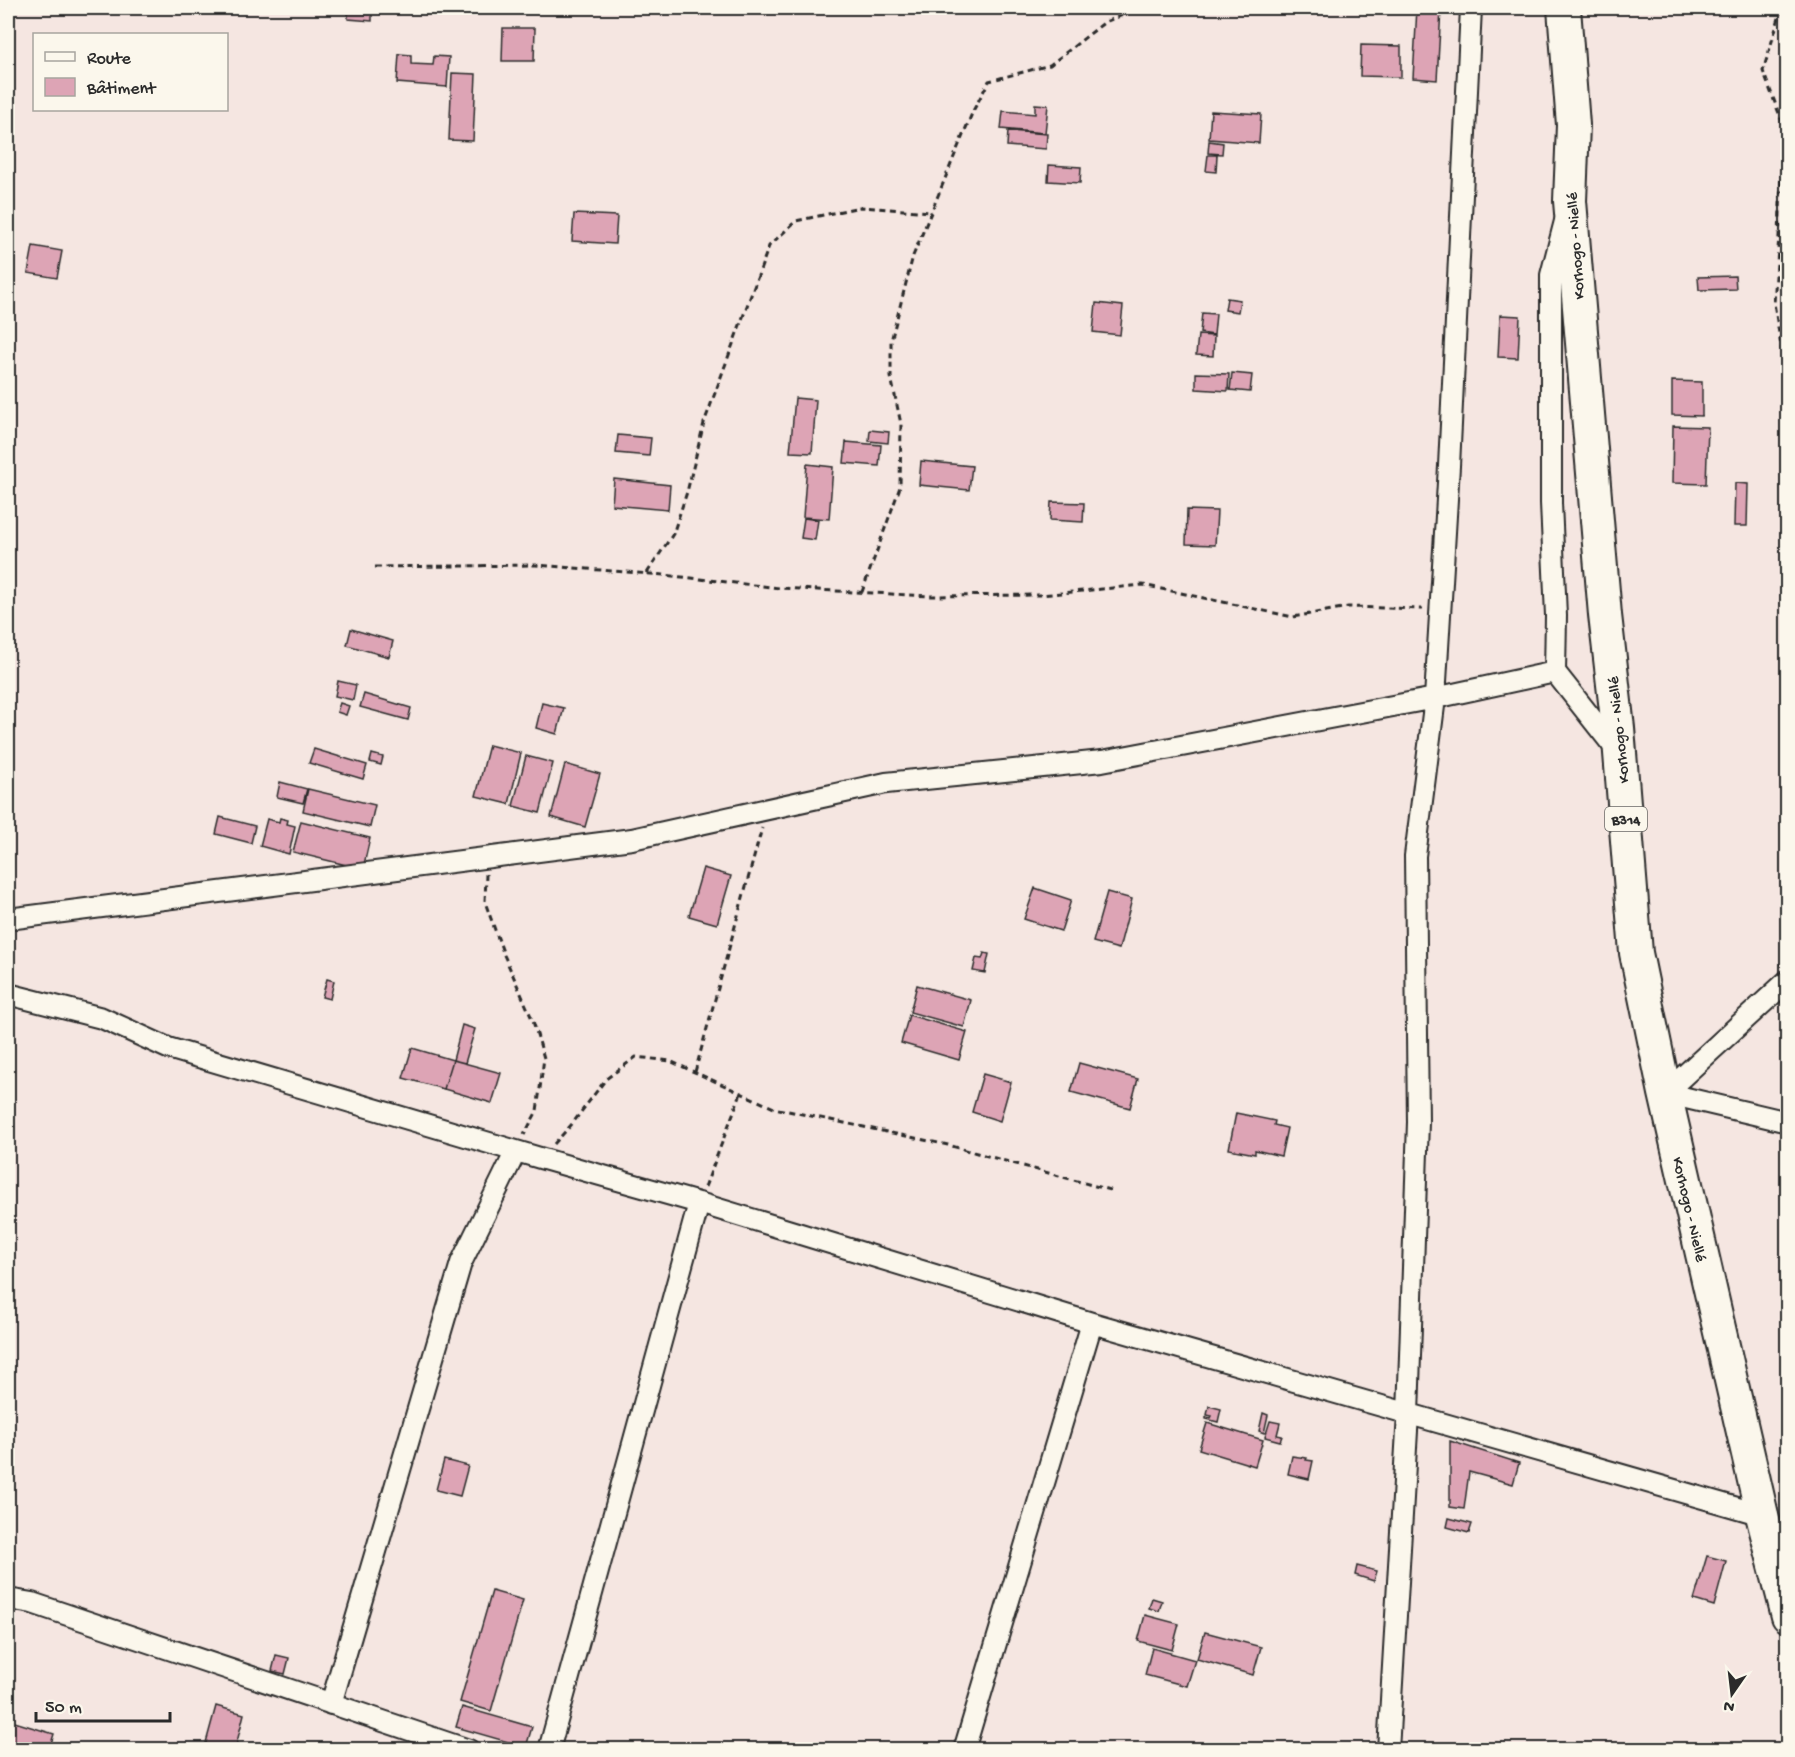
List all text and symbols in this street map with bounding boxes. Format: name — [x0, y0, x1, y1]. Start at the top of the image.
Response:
legend — [33, 33, 228, 111]
text: Route — [87, 49, 132, 70]
text: Bâtiment — [86, 79, 157, 100]
street label: Korhogo - Niellé — [1564, 191, 1591, 300]
street label: Korhogo - Niellé — [1605, 675, 1636, 784]
road number: B314 — [1605, 807, 1647, 831]
street label: Korhogo - Niellé — [1666, 1155, 1709, 1265]
north arrow — [1702, 1664, 1762, 1724]
scale bar — [36, 1685, 170, 1723]
text: N — [1721, 1695, 1737, 1716]
text: 50 m — [45, 1698, 82, 1719]

